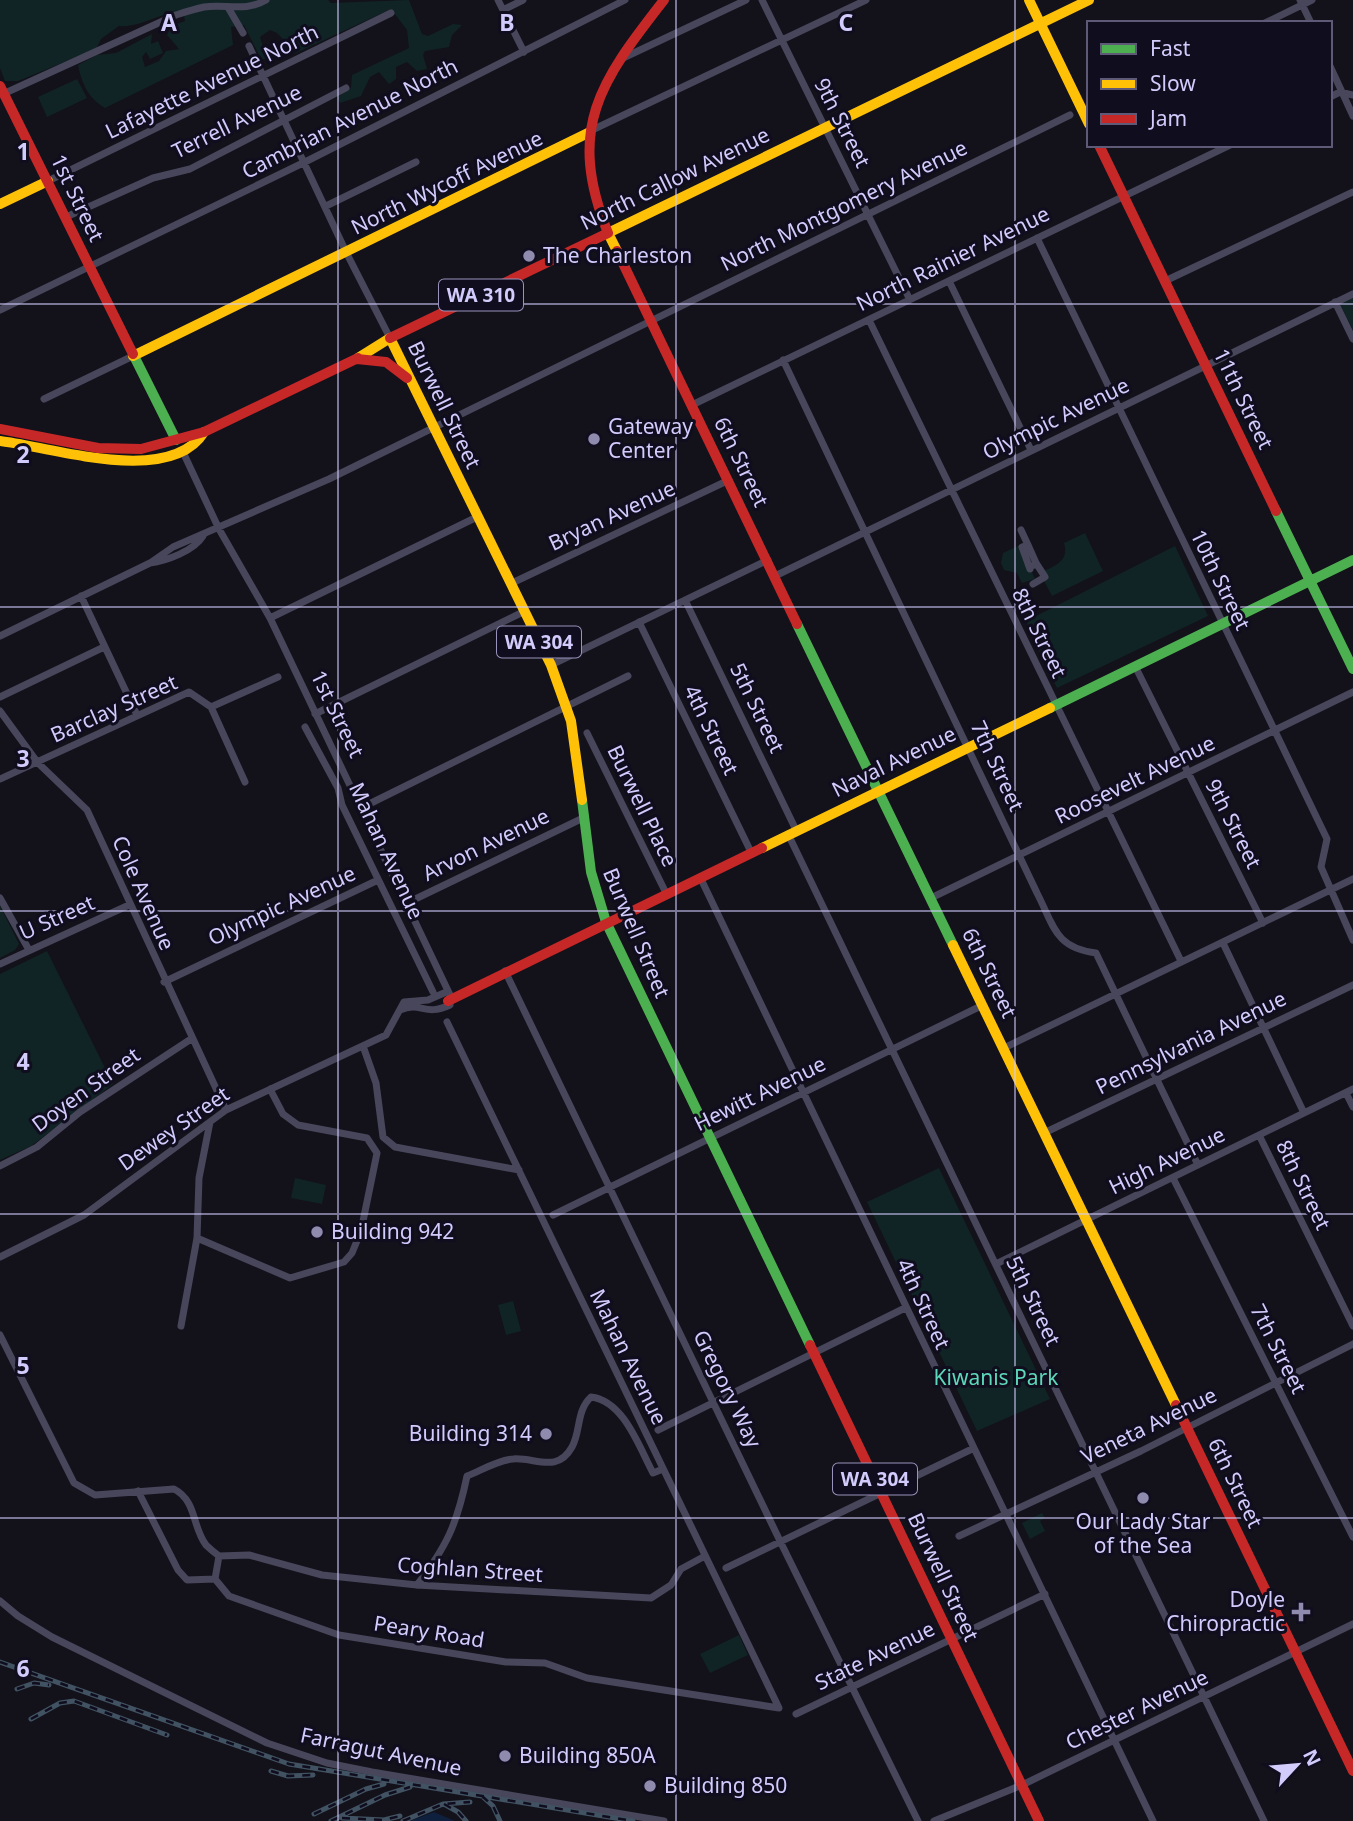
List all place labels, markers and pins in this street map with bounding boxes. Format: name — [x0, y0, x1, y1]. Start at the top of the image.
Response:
place label: The Charleston — [543, 241, 692, 269]
marker: The Charleston — [521, 248, 537, 264]
place label: Gateway Center — [608, 412, 693, 464]
marker: Gateway Center — [586, 431, 602, 447]
place label: Building 942 — [331, 1217, 454, 1245]
marker: Building 942 — [309, 1224, 325, 1240]
place label: Building 314 — [409, 1419, 532, 1447]
marker: Building 314 — [538, 1426, 554, 1442]
marker: Our Lady Star of the Sea — [1135, 1490, 1151, 1506]
place label: Our Lady Star of the Sea — [1076, 1507, 1211, 1559]
place label: Doyle Chiropractic — [1166, 1585, 1285, 1637]
marker: Doyle Chiropractic — [1291, 1602, 1311, 1622]
place label: Building 850A — [519, 1741, 656, 1769]
marker: Building 850A — [497, 1748, 513, 1764]
place label: Building 850 — [664, 1771, 787, 1799]
marker: Building 850 — [642, 1778, 658, 1794]

